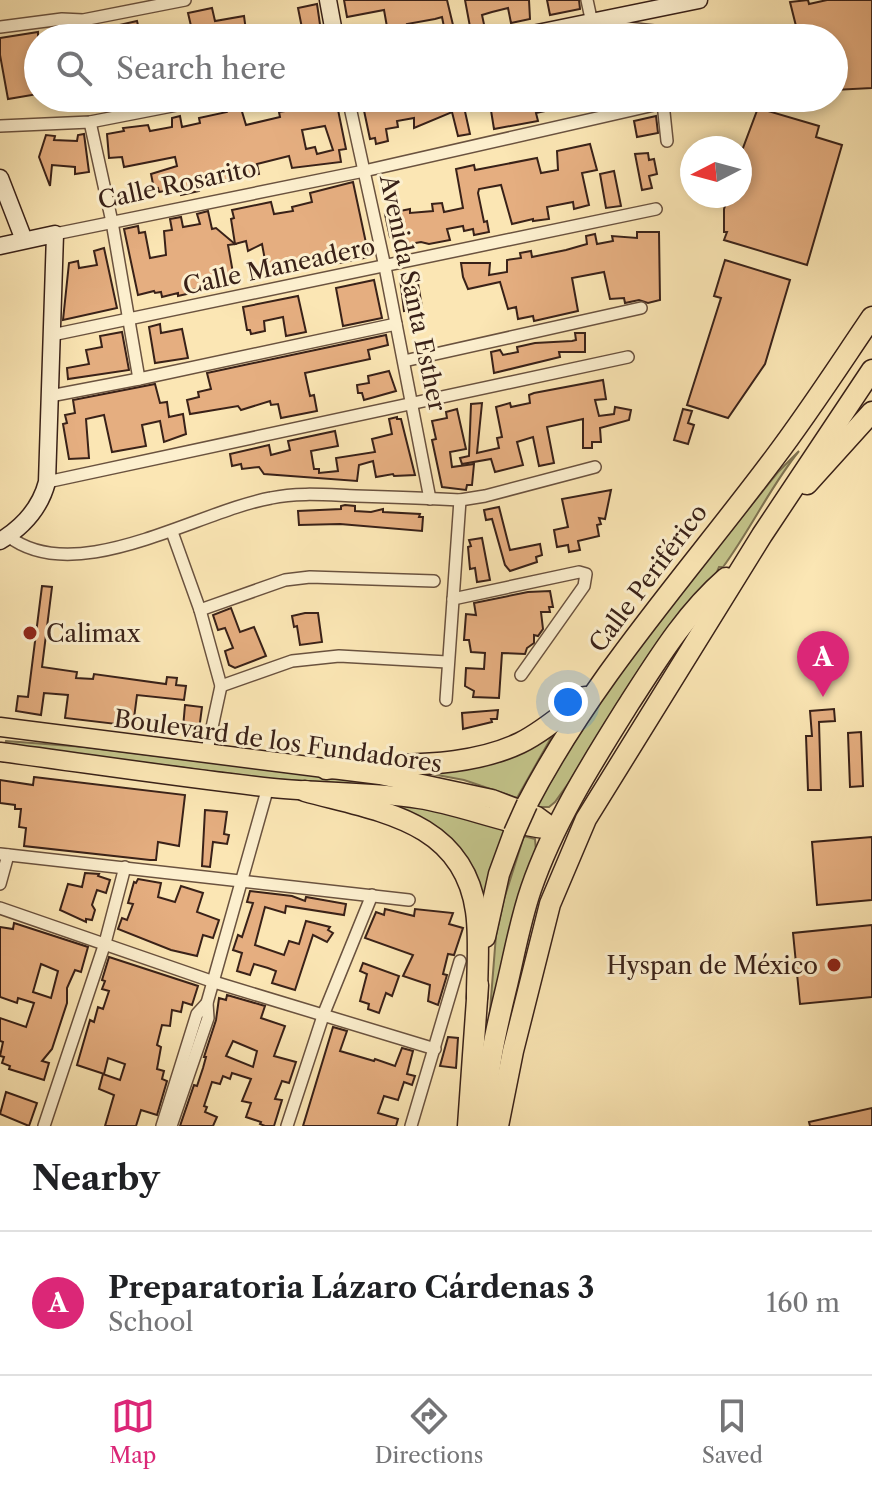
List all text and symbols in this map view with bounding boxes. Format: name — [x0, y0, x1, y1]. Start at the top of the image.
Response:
search box — [24, 24, 848, 112]
icon: search — [52, 46, 96, 90]
text: Search here — [116, 50, 286, 87]
north arrow — [680, 136, 752, 208]
street label: Calle Rosarito — [95, 153, 259, 215]
street label: Avenida Santa Esther — [374, 171, 452, 414]
street label: Calle Maneadero — [180, 231, 378, 301]
street label: Calle Periférico — [583, 498, 713, 658]
place label: Calimax — [46, 619, 141, 648]
marker: Calimax — [21, 624, 39, 642]
pin: A — [797, 631, 849, 697]
your location — [548, 682, 588, 722]
street label: Boulevard de los Fundadores — [112, 704, 444, 778]
place label: Hyspan de México — [607, 951, 818, 980]
marker: Hyspan de México — [825, 956, 843, 974]
text: Nearby — [32, 1157, 160, 1199]
text: Preparatoria Lázaro Cárdenas 3 — [108, 1269, 595, 1306]
text: A — [48, 1287, 68, 1319]
text: 160 m — [766, 1287, 840, 1319]
text: School — [108, 1306, 193, 1338]
tab: Map — [109, 1394, 156, 1469]
tab: Directions — [375, 1394, 483, 1469]
tab: Saved — [702, 1394, 763, 1469]

